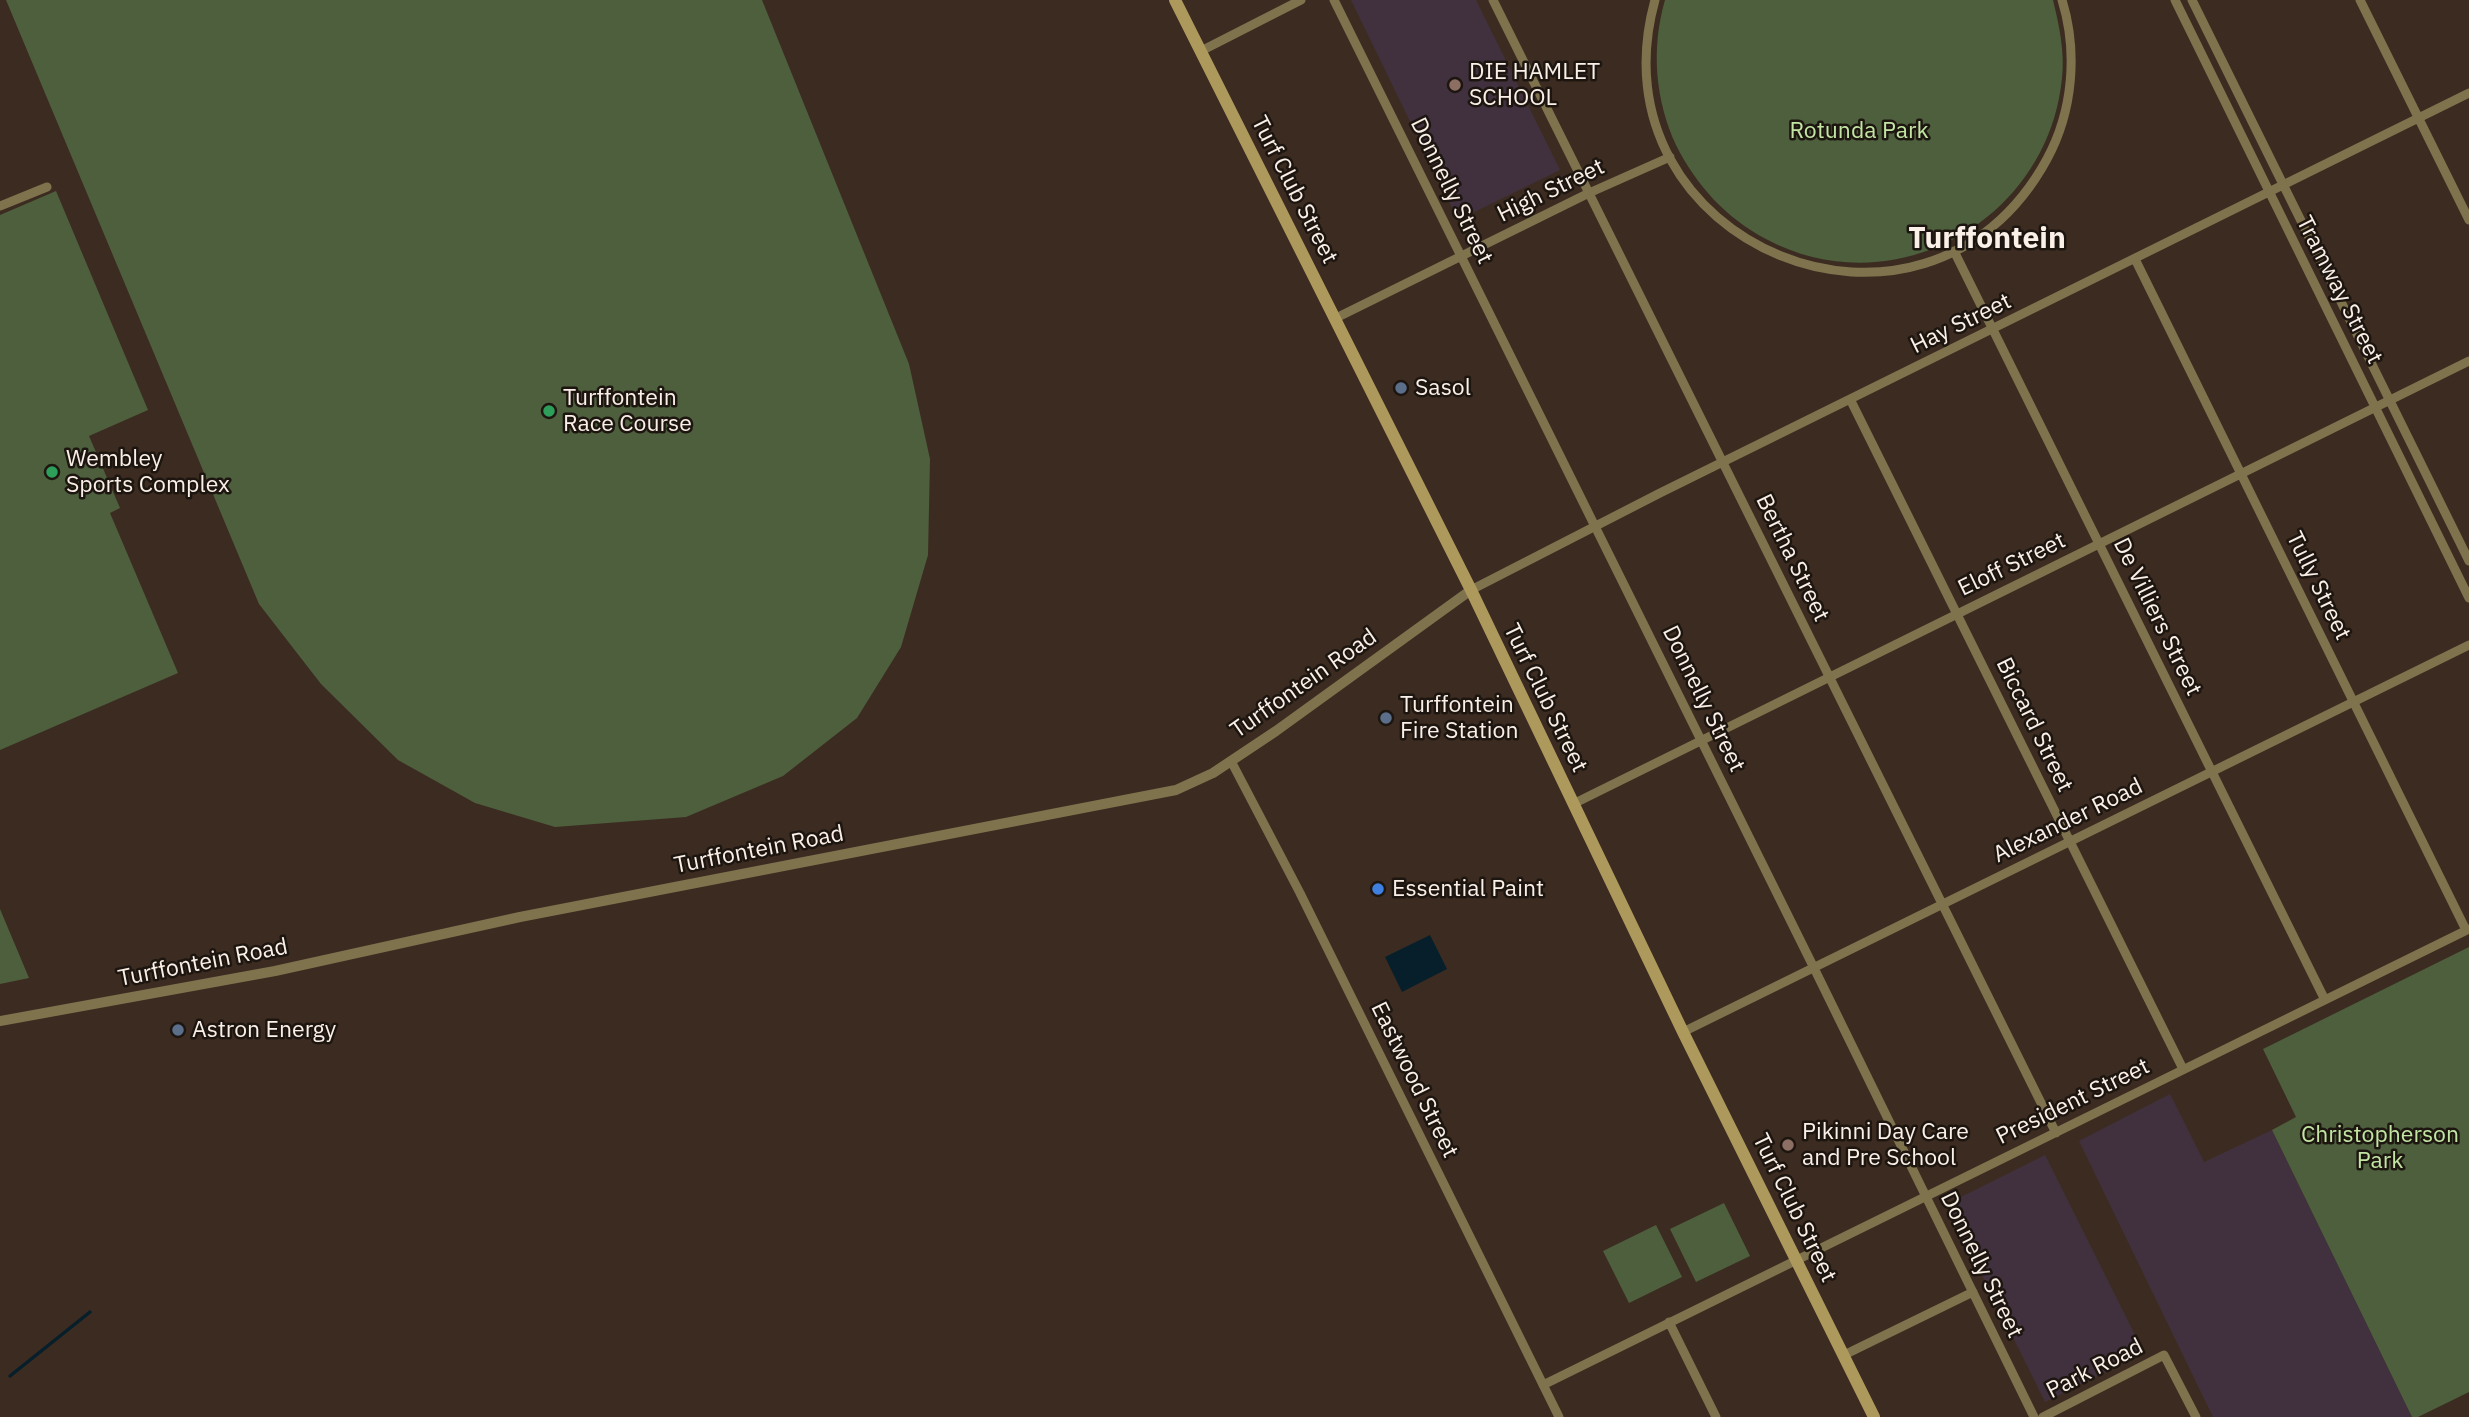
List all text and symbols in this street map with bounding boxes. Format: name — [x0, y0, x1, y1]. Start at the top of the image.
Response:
place label: DIE HAMLET SCHOOL — [1469, 58, 1600, 112]
marker: DIE HAMLET SCHOOL — [1447, 77, 1463, 93]
street label: Turf Club Street — [1245, 112, 1343, 268]
street label: Donnelly Street — [1404, 113, 1498, 269]
park label: Rotunda Park — [1789, 117, 1929, 145]
street label: High Street — [1493, 153, 1609, 229]
street label: Tramway Street — [2290, 211, 2388, 369]
district label: Turffontein — [1908, 221, 2066, 257]
street label: Hay Street — [1906, 288, 2016, 360]
place label: Sasol — [1415, 374, 1471, 402]
marker: Sasol — [1393, 380, 1409, 396]
place label: Turffontein Race Course — [563, 384, 692, 438]
marker: Turffontein Race Course — [541, 403, 557, 419]
place label: Wembley Sports Complex — [66, 445, 230, 499]
marker: Wembley Sports Complex — [44, 464, 60, 480]
street label: Bertha Street — [1749, 490, 1835, 626]
street label: Eloff Street — [1954, 527, 2070, 603]
street label: Tully Street — [2280, 527, 2356, 645]
street label: De Villiers Street — [2107, 534, 2207, 700]
street label: Turf Club Street — [1497, 619, 1593, 777]
street label: Donnelly Street — [1656, 621, 1750, 777]
street label: Turffontein Road — [1226, 623, 1382, 745]
street label: Biccard Street — [1990, 653, 2078, 797]
place label: Turffontein Fire Station — [1400, 691, 1518, 745]
marker: Turffontein Fire Station — [1378, 710, 1394, 726]
street label: Alexander Road — [1989, 773, 2147, 869]
street label: Turffontein Road — [672, 820, 846, 880]
place label: Essential Paint — [1392, 875, 1544, 903]
marker: Essential Paint — [1370, 881, 1386, 897]
street label: Turffontein Road — [116, 933, 290, 993]
street label: Eastwood Street — [1364, 998, 1464, 1162]
place label: Astron Energy — [192, 1016, 336, 1044]
marker: Astron Energy — [170, 1022, 186, 1038]
street label: President Street — [1992, 1053, 2154, 1151]
place label: Pikinni Day Care and Pre School — [1802, 1118, 1969, 1172]
park label: Christopherson Park — [2301, 1121, 2459, 1175]
street label: Turf Club Street — [1746, 1129, 1842, 1287]
marker: Pikinni Day Care and Pre School — [1780, 1137, 1796, 1153]
street label: Donnelly Street — [1934, 1187, 2028, 1343]
street label: Park Road — [2042, 1333, 2148, 1405]

